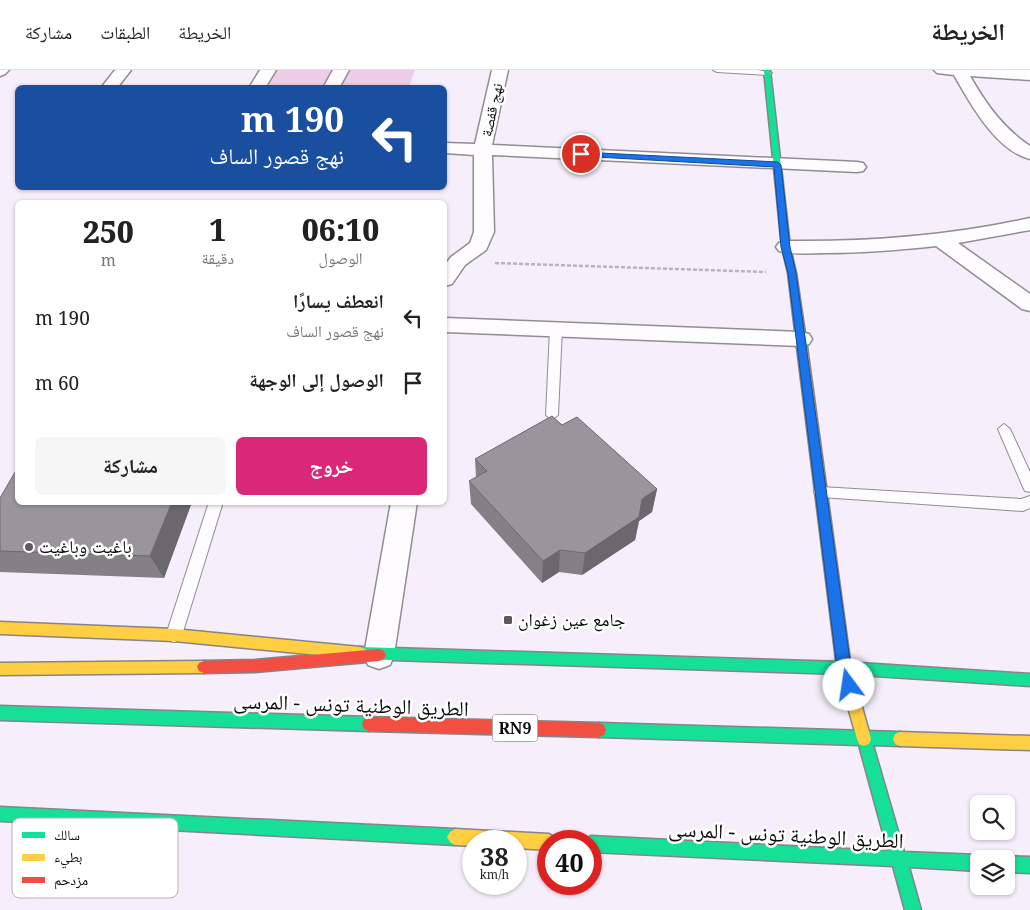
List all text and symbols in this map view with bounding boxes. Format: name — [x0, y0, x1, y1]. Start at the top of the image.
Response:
text: الخريطة — [931, 14, 1005, 47]
text: مشاركة — [25, 20, 72, 44]
text: الطبقات — [100, 20, 150, 44]
text: الخريطة — [178, 20, 231, 44]
street label: نهج قفصة — [476, 81, 507, 139]
text: 190 m — [241, 95, 344, 142]
icon: left — [362, 105, 427, 170]
pin — [560, 133, 602, 175]
text: نهج قصور الساف — [210, 140, 344, 170]
icon: arrive — [567, 140, 595, 168]
text: 1 — [209, 209, 226, 250]
text: 06:10 — [302, 209, 379, 250]
text: 250 — [83, 211, 134, 252]
text: دقيقة — [202, 247, 234, 269]
text: الوصول — [318, 247, 363, 269]
text: m — [101, 249, 116, 271]
text: انعطف يسارًا — [293, 288, 384, 314]
icon: left — [399, 304, 427, 332]
text: 190 m — [35, 305, 90, 331]
text: نهج قصور الساف — [286, 320, 384, 342]
text: الوصول إلى الوجهة — [249, 367, 384, 393]
icon: arrive — [399, 369, 427, 397]
text: 60 m — [35, 370, 79, 396]
button: مشاركة — [35, 437, 226, 495]
button: خروج — [236, 437, 427, 495]
place label: باغيت وباغيت — [39, 534, 132, 558]
marker: باغيت وباغيت — [23, 541, 35, 553]
place label: جامع عين زغوان — [518, 607, 626, 632]
marker: جامع عين زغوان — [502, 614, 514, 626]
position arrow — [822, 658, 874, 710]
street label: الطريق الوطنية تونس - المرسى — [233, 686, 469, 722]
road number: RN9 — [492, 714, 538, 741]
map controls — [970, 795, 1015, 895]
button: search — [970, 795, 1015, 840]
street label: الطريق الوطنية تونس - المرسى — [668, 814, 904, 854]
legend — [12, 818, 178, 898]
text: سالك — [54, 825, 80, 844]
speed limit sign: 40 — [537, 830, 602, 895]
text: 38 — [480, 839, 509, 873]
text: بطيء — [54, 847, 83, 869]
button: layers — [970, 850, 1015, 895]
text: km/h — [480, 866, 509, 883]
text: مزدحم — [54, 870, 88, 890]

